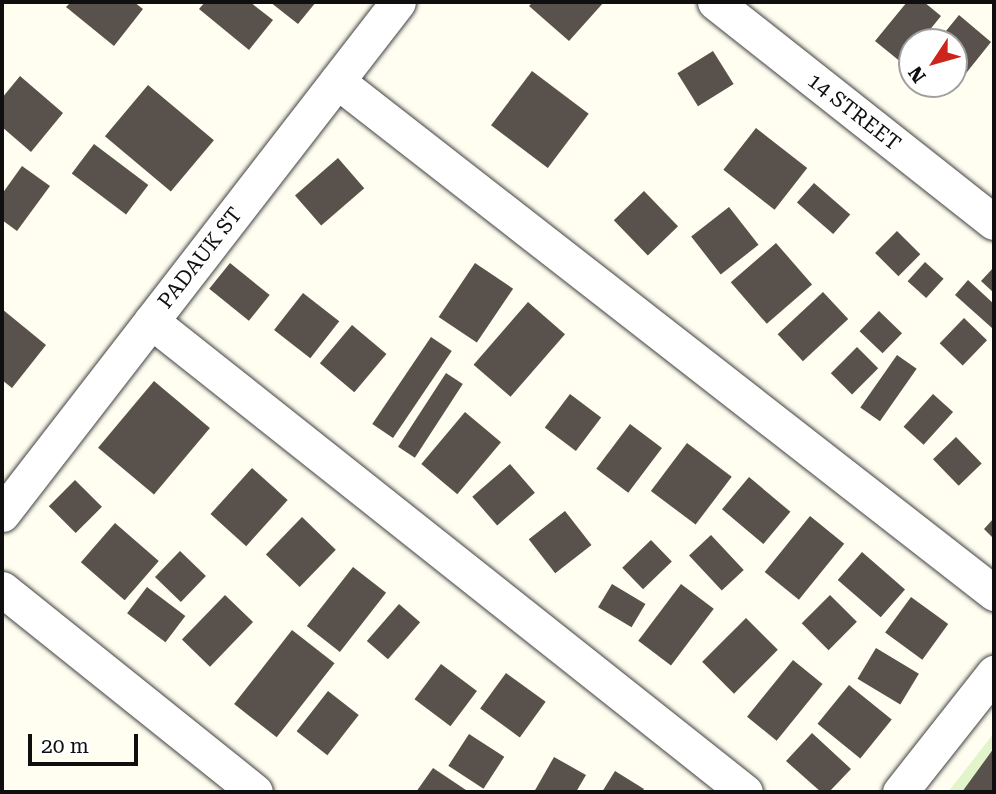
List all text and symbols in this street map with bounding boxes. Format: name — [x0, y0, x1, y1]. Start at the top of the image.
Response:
north arrow — [898, 28, 968, 98]
text: N — [904, 62, 931, 87]
street label: 14 STREET — [803, 68, 905, 156]
street label: PADAUK ST — [153, 202, 247, 314]
scale bar — [32, 720, 142, 764]
text: 20 m — [41, 734, 89, 758]

